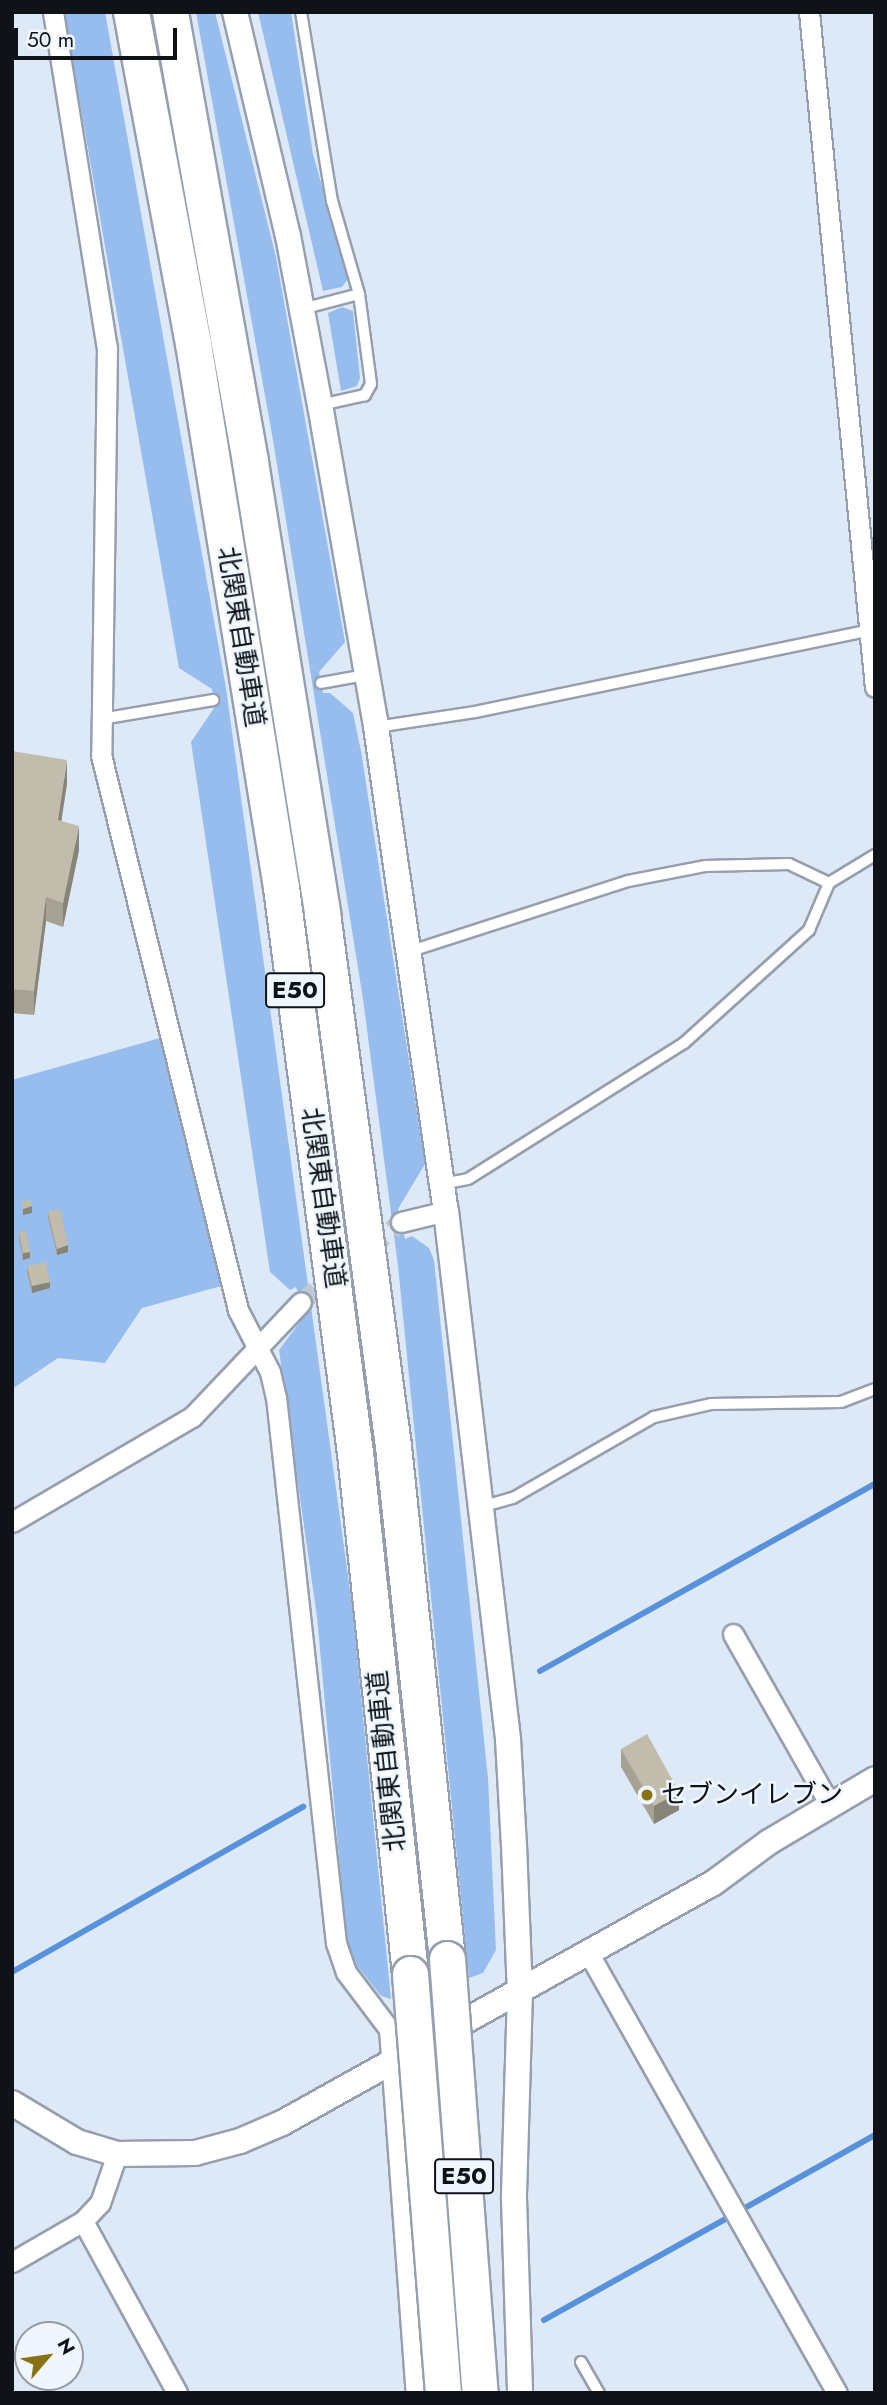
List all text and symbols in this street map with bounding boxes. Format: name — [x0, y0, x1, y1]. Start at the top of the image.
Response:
scale bar — [18, 14, 180, 58]
text: 50 m — [27, 25, 74, 55]
street label: 北関東自動車道 — [211, 545, 271, 729]
road number: E50 — [264, 970, 326, 1010]
street label: 北関東自動車道 — [295, 1106, 351, 1290]
street label: 北関東自動車道 — [362, 1669, 412, 1853]
place label: セブンイレブン — [661, 1779, 843, 1811]
marker: セブンイレブン — [639, 1787, 655, 1803]
road number: E50 — [433, 2155, 496, 2196]
north arrow — [14, 2321, 84, 2391]
text: N — [51, 2333, 82, 2360]

